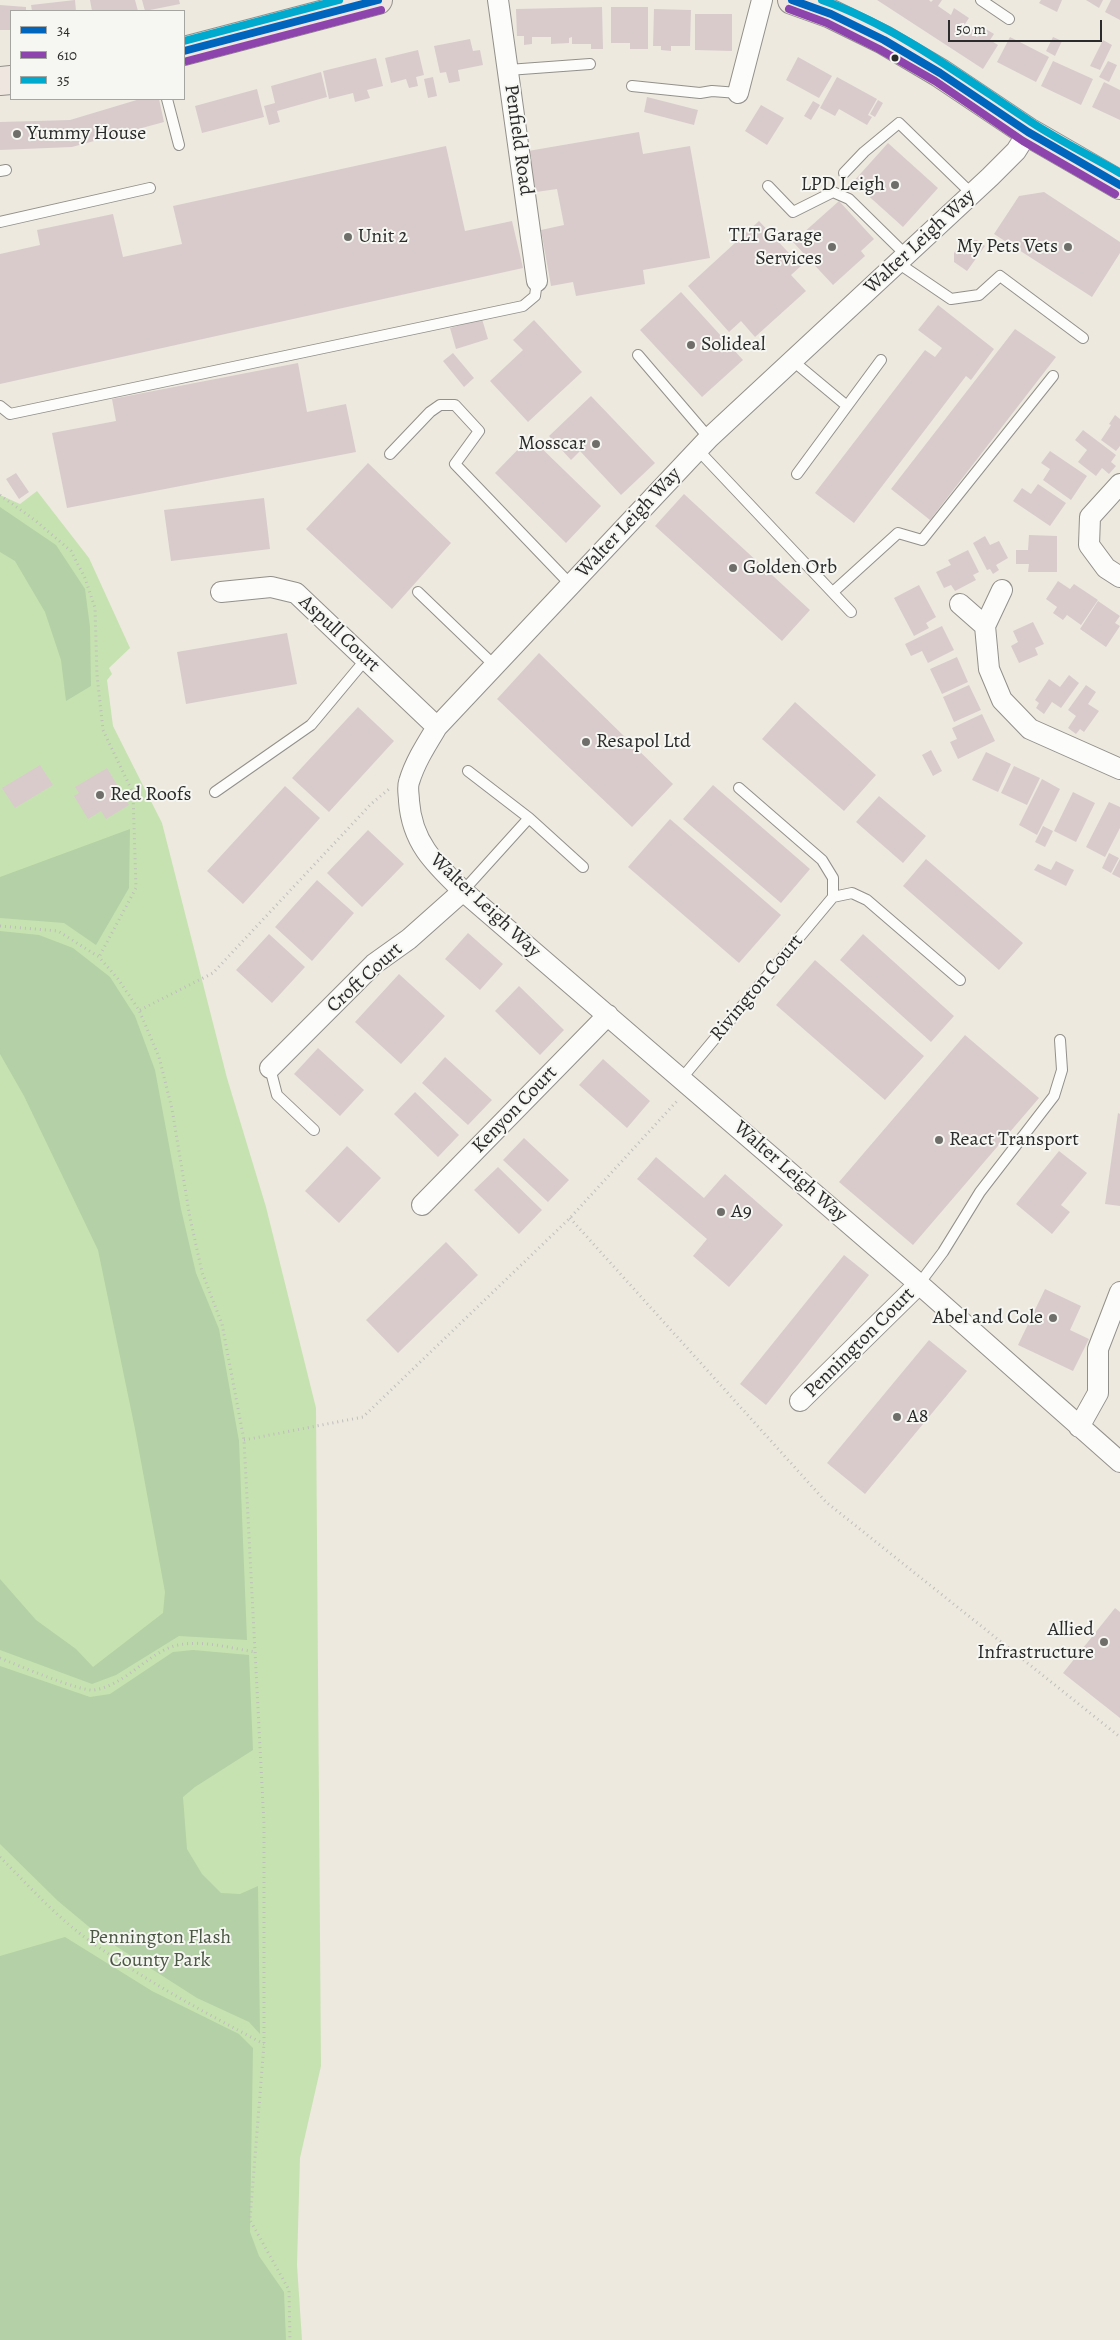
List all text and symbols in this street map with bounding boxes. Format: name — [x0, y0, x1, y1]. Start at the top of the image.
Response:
legend — [10, 10, 185, 100]
scale bar — [950, 10, 1104, 42]
text: 50 m — [956, 19, 986, 39]
text: 34 — [57, 20, 70, 40]
text: 610 — [57, 45, 77, 65]
unlabelled marker — [890, 53, 900, 63]
text: 35 — [57, 70, 70, 90]
street label: Penfield Road — [498, 83, 538, 197]
place label: Yummy House — [27, 122, 146, 146]
marker: Yummy House — [11, 128, 23, 140]
place label: LPD Leigh — [801, 173, 885, 197]
marker: LPD Leigh — [889, 179, 901, 191]
street label: Walter Leigh Way — [860, 185, 980, 299]
place label: TLT Garage Services — [729, 224, 822, 271]
place label: Unit 2 — [358, 225, 408, 249]
marker: Unit 2 — [342, 231, 354, 243]
place label: My Pets Vets — [957, 235, 1058, 259]
marker: TLT Garage Services — [826, 241, 838, 253]
marker: My Pets Vets — [1062, 241, 1074, 253]
place label: Solideal — [701, 333, 766, 357]
marker: Solideal — [685, 339, 697, 351]
place label: Mosscar — [518, 432, 586, 456]
marker: Mosscar — [590, 438, 602, 450]
street label: Walter Leigh Way — [572, 463, 686, 583]
place label: Golden Orb — [743, 556, 837, 580]
marker: Golden Orb — [727, 562, 739, 574]
street label: Aspull Court — [294, 590, 384, 678]
place label: Resapol Ltd — [596, 730, 691, 754]
marker: Resapol Ltd — [580, 736, 592, 748]
place label: Red Roofs — [110, 783, 191, 807]
marker: Red Roofs — [94, 789, 106, 801]
street label: Walter Leigh Way — [425, 849, 545, 963]
street label: Rivington Court — [705, 930, 809, 1046]
street label: Croft Court — [322, 938, 408, 1018]
street label: Kenyon Court — [467, 1061, 563, 1159]
street label: Walter Leigh Way — [728, 1116, 852, 1228]
place label: React Transport — [949, 1128, 1079, 1152]
marker: React Transport — [933, 1134, 945, 1146]
place label: A9 — [731, 1200, 752, 1224]
marker: A9 — [715, 1206, 727, 1218]
street label: Pennington Court — [800, 1283, 920, 1403]
place label: Abel and Cole — [933, 1306, 1043, 1330]
marker: Abel and Cole — [1047, 1312, 1059, 1324]
place label: A8 — [907, 1405, 928, 1429]
marker: A8 — [891, 1411, 903, 1423]
place label: Allied Infrastructure — [977, 1618, 1094, 1665]
marker: Allied Infrastructure — [1098, 1636, 1110, 1648]
park label: Pennington Flash County Park — [89, 1926, 231, 1973]

